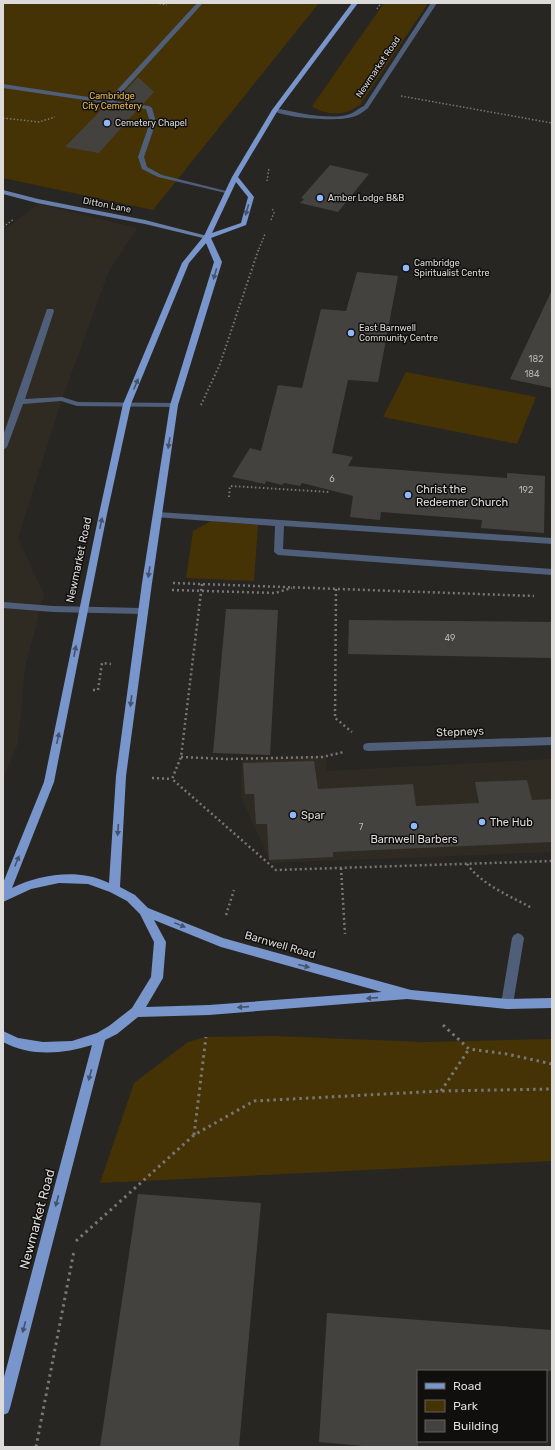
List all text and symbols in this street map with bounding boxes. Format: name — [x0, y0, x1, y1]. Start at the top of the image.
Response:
street label: Newmarket Road — [354, 35, 402, 99]
park label: Cambridge City Cemetery — [82, 91, 142, 111]
marker: Cemetery Chapel — [102, 118, 112, 128]
place label: Cemetery Chapel — [115, 118, 187, 128]
marker: Amber Lodge B&B — [315, 193, 325, 203]
place label: Amber Lodge B&B — [328, 193, 404, 203]
street label: Ditton Lane — [82, 195, 132, 215]
one-way arrow — [244, 204, 250, 216]
place label: Cambridge Spiritualist Centre — [414, 258, 490, 278]
marker: Cambridge Spiritualist Centre — [401, 263, 411, 273]
one-way arrow — [212, 268, 218, 280]
place label: East Barnwell Community Centre — [359, 323, 438, 343]
marker: East Barnwell Community Centre — [346, 328, 356, 338]
house number: 182 — [529, 354, 543, 364]
house number: 184 — [524, 369, 540, 379]
one-way arrow — [133, 378, 139, 389]
one-way arrow — [166, 437, 172, 450]
house number: 6 — [329, 474, 335, 484]
place label: Christ the Redeemer Church — [416, 483, 508, 509]
house number: 192 — [519, 485, 533, 495]
marker: Christ the Redeemer Church — [403, 490, 413, 500]
street label: Newmarket Road — [64, 516, 94, 604]
one-way arrow — [98, 517, 104, 529]
one-way arrow — [146, 566, 152, 578]
house number: 49 — [445, 633, 455, 643]
one-way arrow — [73, 645, 79, 657]
one-way arrow — [128, 695, 134, 707]
street label: Stepneys — [436, 725, 485, 739]
one-way arrow — [55, 732, 61, 744]
place label: Spar — [301, 809, 325, 822]
marker: Spar — [288, 810, 298, 820]
place label: The Hub — [490, 816, 533, 829]
marker: The Hub — [477, 817, 487, 827]
marker: Barnwell Barbers — [409, 821, 419, 831]
house number: 7 — [359, 822, 364, 832]
one-way arrow — [114, 824, 121, 836]
place label: Barnwell Barbers — [370, 833, 458, 846]
one-way arrow — [15, 854, 21, 866]
one-way arrow — [175, 923, 187, 929]
street label: Barnwell Road — [243, 929, 317, 961]
one-way arrow — [298, 963, 310, 969]
one-way arrow — [366, 994, 378, 1001]
one-way arrow — [237, 1004, 249, 1011]
one-way arrow — [87, 1069, 93, 1081]
street label: Newmarket Road — [16, 1167, 58, 1271]
one-way arrow — [54, 1195, 60, 1207]
one-way arrow — [21, 1321, 27, 1333]
legend — [417, 1370, 547, 1442]
text: Road — [453, 1379, 481, 1393]
text: Park — [453, 1399, 479, 1413]
text: Building — [453, 1419, 499, 1433]

